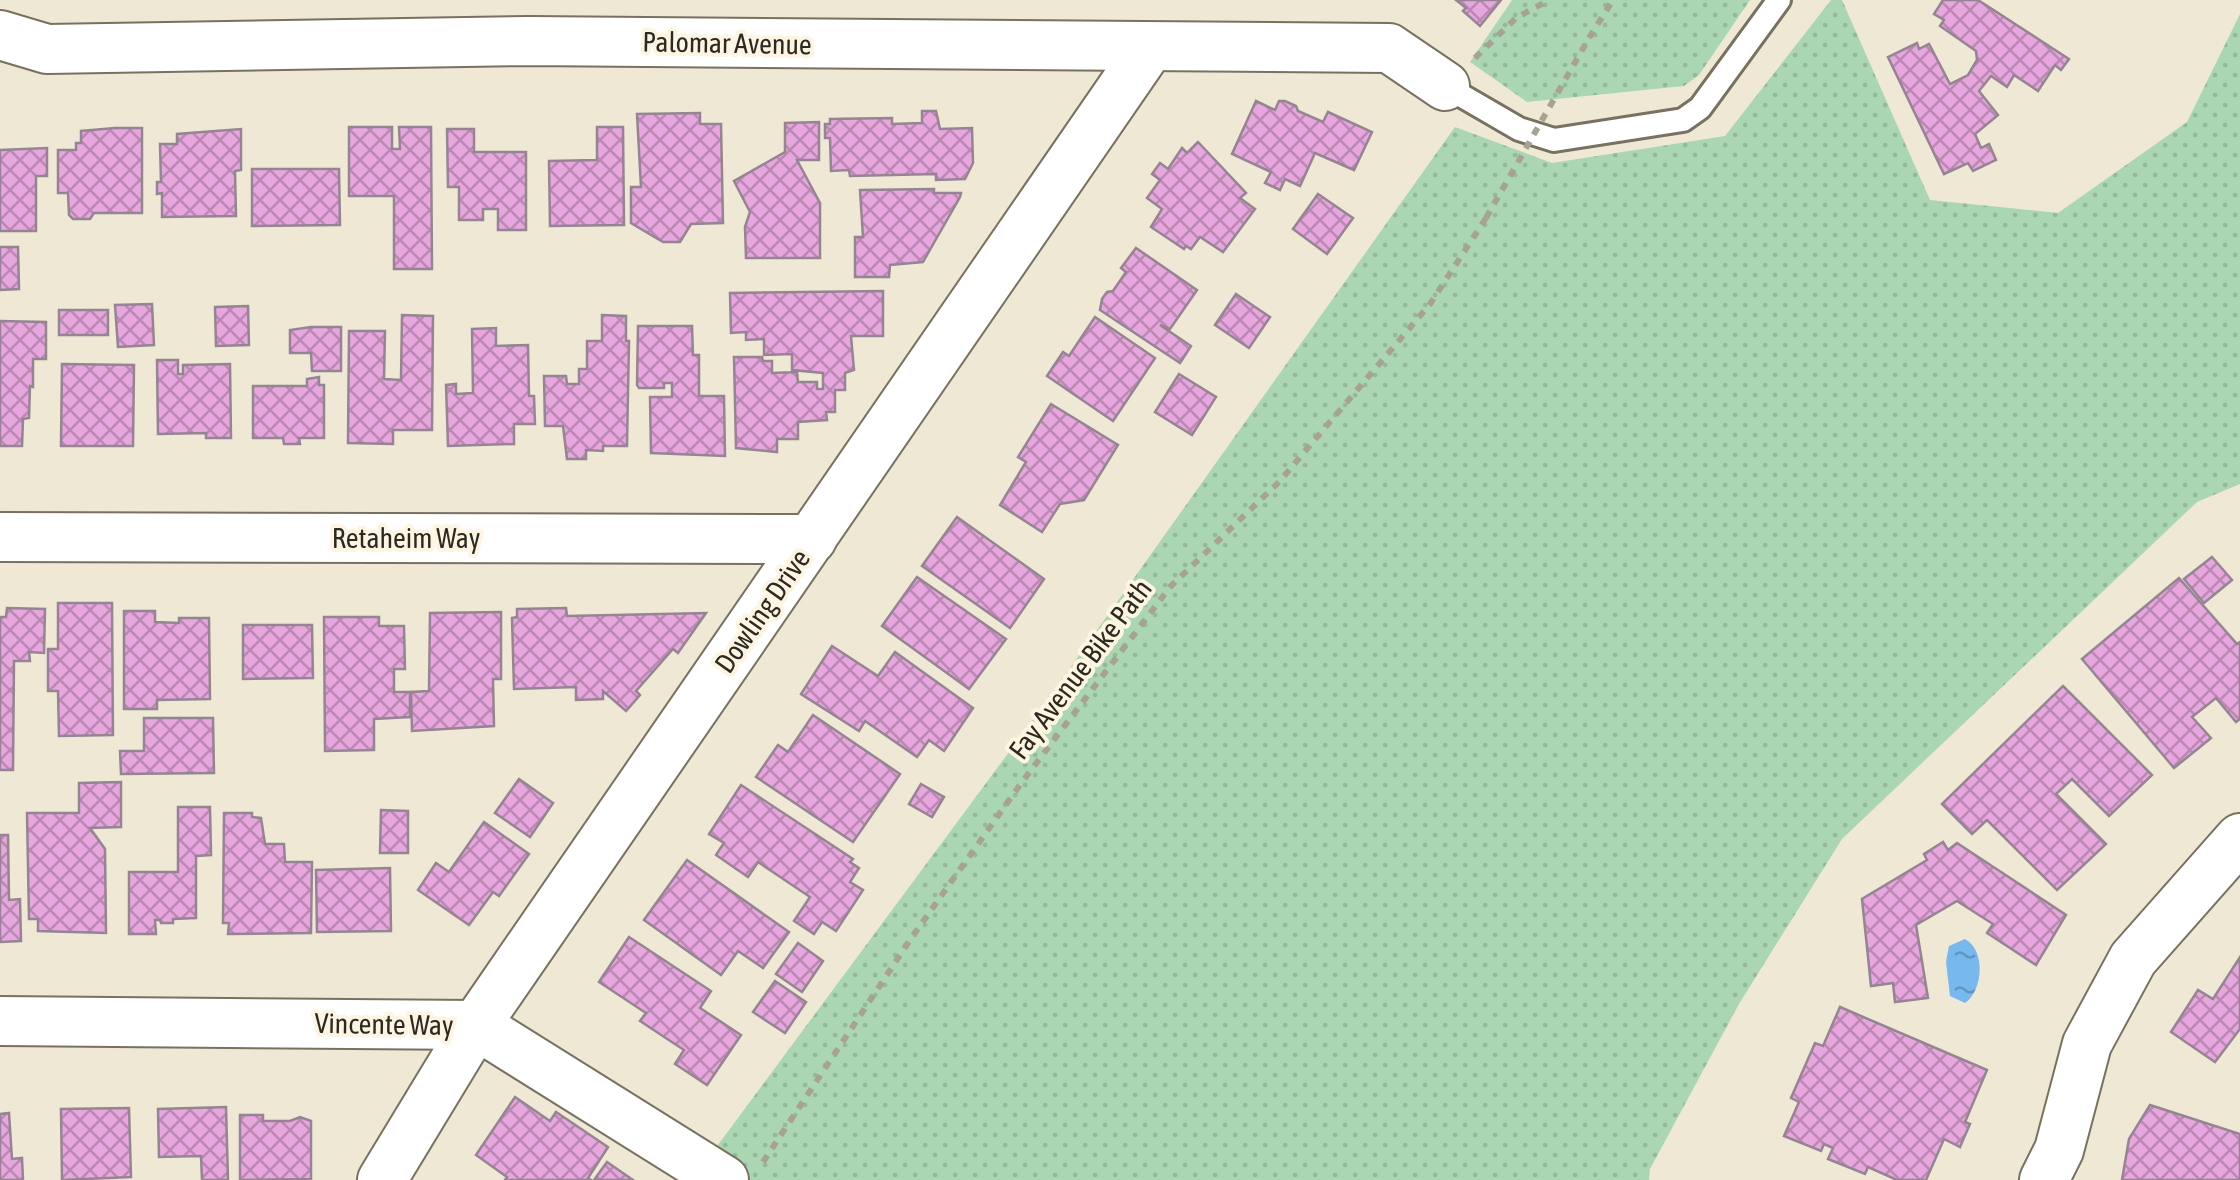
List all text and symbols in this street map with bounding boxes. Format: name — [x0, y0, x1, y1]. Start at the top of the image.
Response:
street label: Palomar Avenue — [642, 26, 812, 60]
street label: Retaheim Way — [332, 522, 480, 554]
street label: Dowling Drive — [708, 543, 816, 679]
street label: Fay Avenue Bike Path — [1002, 573, 1158, 765]
street label: Vincente Way — [314, 1007, 454, 1041]

